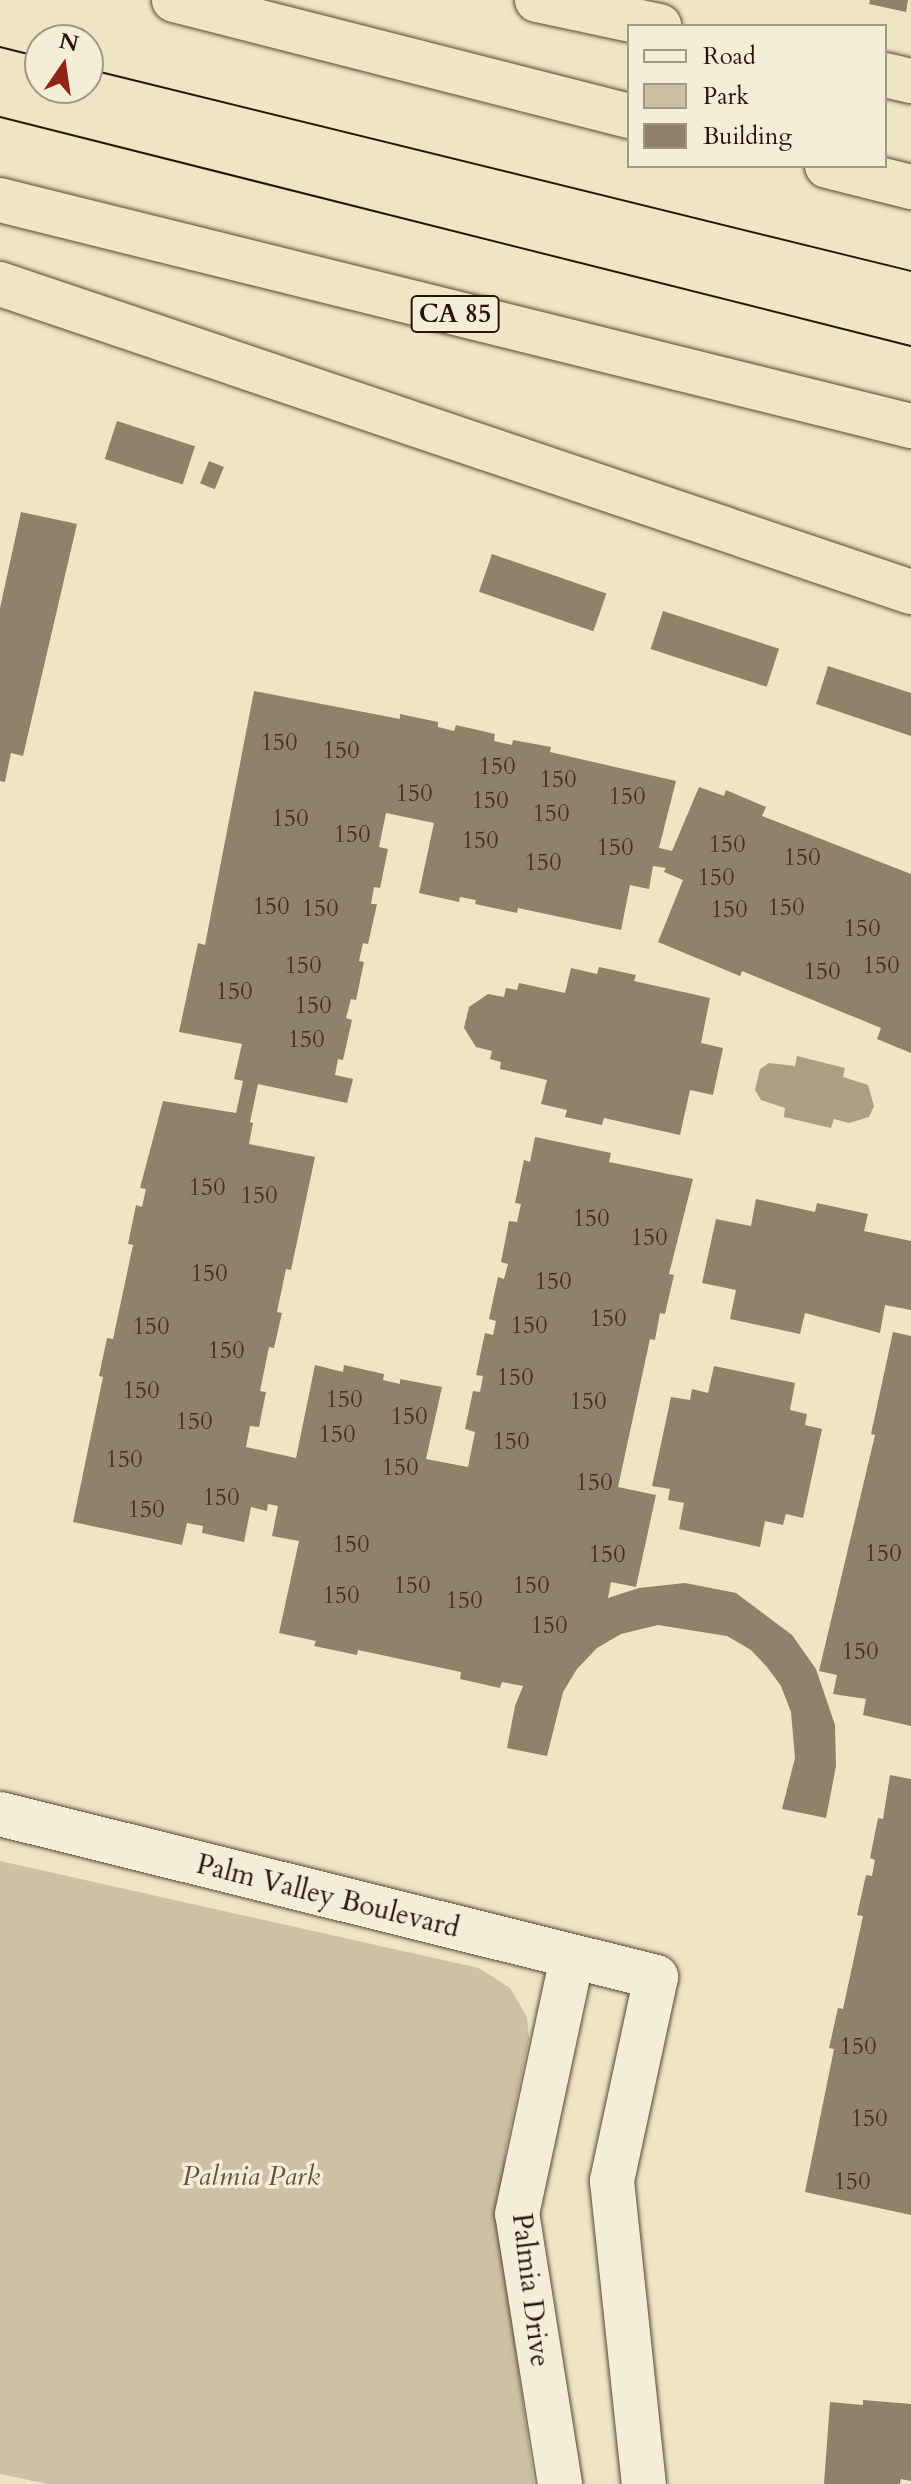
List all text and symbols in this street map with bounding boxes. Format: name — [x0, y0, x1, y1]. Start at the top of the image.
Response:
north arrow — [24, 24, 104, 104]
legend — [627, 24, 887, 168]
text: N — [56, 26, 82, 59]
text: Road — [703, 40, 756, 73]
text: Park — [703, 80, 749, 113]
text: Building — [703, 120, 792, 153]
road number: CA 85 — [409, 292, 501, 336]
house number: 150 — [261, 729, 297, 757]
house number: 150 — [323, 737, 359, 765]
house number: 150 — [479, 753, 515, 781]
house number: 150 — [540, 766, 576, 794]
house number: 150 — [396, 780, 432, 808]
house number: 150 — [609, 783, 645, 811]
house number: 150 — [472, 787, 508, 815]
house number: 150 — [533, 800, 569, 828]
house number: 150 — [272, 805, 308, 833]
house number: 150 — [334, 821, 370, 849]
house number: 150 — [462, 827, 498, 855]
house number: 150 — [709, 831, 745, 859]
house number: 150 — [597, 834, 633, 862]
house number: 150 — [784, 844, 820, 872]
house number: 150 — [525, 849, 561, 877]
house number: 150 — [698, 864, 734, 892]
house number: 150 — [253, 893, 289, 921]
house number: 150 — [768, 894, 804, 922]
house number: 150 — [302, 895, 338, 923]
house number: 150 — [711, 896, 747, 924]
house number: 150 — [844, 915, 880, 943]
house number: 150 — [285, 952, 321, 980]
house number: 150 — [863, 952, 899, 980]
house number: 150 — [804, 958, 840, 986]
house number: 150 — [216, 978, 252, 1006]
house number: 150 — [295, 992, 331, 1020]
house number: 150 — [288, 1026, 324, 1054]
house number: 150 — [189, 1174, 225, 1202]
house number: 150 — [241, 1182, 277, 1210]
house number: 150 — [573, 1205, 609, 1233]
house number: 150 — [631, 1224, 667, 1252]
house number: 150 — [191, 1260, 227, 1288]
house number: 150 — [535, 1268, 571, 1296]
house number: 150 — [590, 1305, 626, 1333]
house number: 150 — [511, 1312, 547, 1340]
house number: 150 — [133, 1313, 169, 1341]
house number: 150 — [208, 1337, 244, 1365]
house number: 150 — [497, 1364, 533, 1392]
house number: 150 — [123, 1377, 159, 1405]
house number: 150 — [326, 1386, 362, 1414]
house number: 150 — [570, 1388, 606, 1416]
house number: 150 — [391, 1403, 427, 1431]
house number: 150 — [176, 1408, 212, 1436]
house number: 150 — [319, 1421, 355, 1449]
house number: 150 — [493, 1428, 529, 1456]
house number: 150 — [106, 1446, 142, 1474]
house number: 150 — [382, 1454, 418, 1482]
house number: 150 — [576, 1469, 612, 1497]
house number: 150 — [203, 1484, 239, 1512]
house number: 150 — [128, 1496, 164, 1524]
house number: 150 — [333, 1531, 369, 1559]
house number: 150 — [865, 1540, 901, 1568]
house number: 150 — [589, 1541, 625, 1569]
house number: 150 — [394, 1572, 430, 1600]
house number: 150 — [513, 1572, 549, 1600]
house number: 150 — [323, 1582, 359, 1610]
house number: 150 — [446, 1587, 482, 1615]
house number: 150 — [531, 1612, 567, 1640]
house number: 150 — [842, 1638, 878, 1666]
street label: Palm Valley Boulevard — [193, 1847, 463, 1945]
house number: 150 — [840, 2033, 876, 2061]
house number: 150 — [851, 2105, 887, 2133]
park label: Palmia Park — [182, 2159, 320, 2193]
house number: 150 — [834, 2168, 870, 2196]
street label: Palmia Drive — [505, 2211, 557, 2369]

